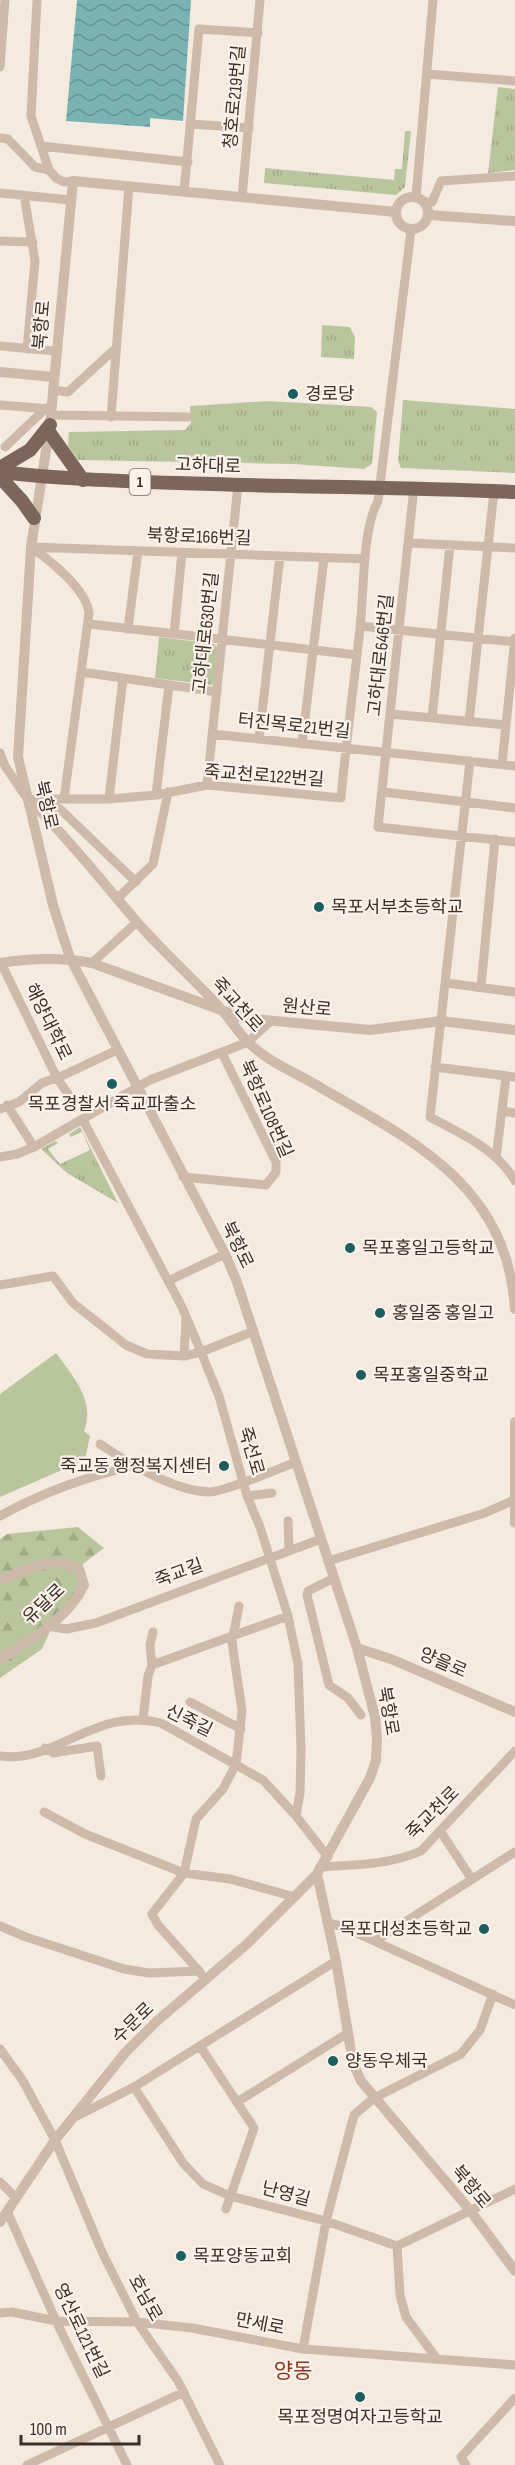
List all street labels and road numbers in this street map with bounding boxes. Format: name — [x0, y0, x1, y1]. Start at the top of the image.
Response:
street label: 청호로219번길 — [220, 44, 250, 150]
street label: 북항로 — [29, 299, 55, 351]
street label: 고하대로 — [175, 454, 241, 478]
road number: 1 — [130, 469, 150, 495]
street label: 북항로166번길 — [146, 525, 252, 549]
street label: 고하대로630번길 — [189, 571, 223, 695]
street label: 고하대로646번길 — [364, 593, 398, 717]
street label: 터진목로21번길 — [237, 710, 351, 742]
street label: 죽교천로122번길 — [203, 761, 325, 791]
street label: 북항로 — [30, 778, 62, 832]
street label: 죽교천로 — [207, 973, 267, 1037]
street label: 해양대학로 — [20, 980, 76, 1064]
street label: 원산로 — [281, 995, 333, 1021]
street label: 북항로108번길 — [235, 1057, 297, 1161]
street label: 북항로 — [217, 1218, 257, 1272]
street label: 죽선로 — [234, 1424, 268, 1478]
street label: 죽교길 — [152, 1555, 206, 1591]
street label: 유달로 — [19, 1579, 69, 1629]
street label: 양을로 — [416, 1644, 470, 1682]
street label: 북항로 — [373, 1685, 403, 1737]
street label: 신죽길 — [162, 1701, 216, 1741]
street label: 죽교천로 — [402, 1782, 464, 1844]
street label: 수문로 — [108, 1998, 158, 2048]
street label: 북항로 — [447, 2161, 495, 2213]
street label: 난영길 — [259, 2177, 313, 2211]
street label: 호남로 — [124, 2271, 166, 2325]
street label: 영산로121번길 — [49, 2280, 113, 2382]
street label: 만세로 — [234, 2309, 286, 2339]

